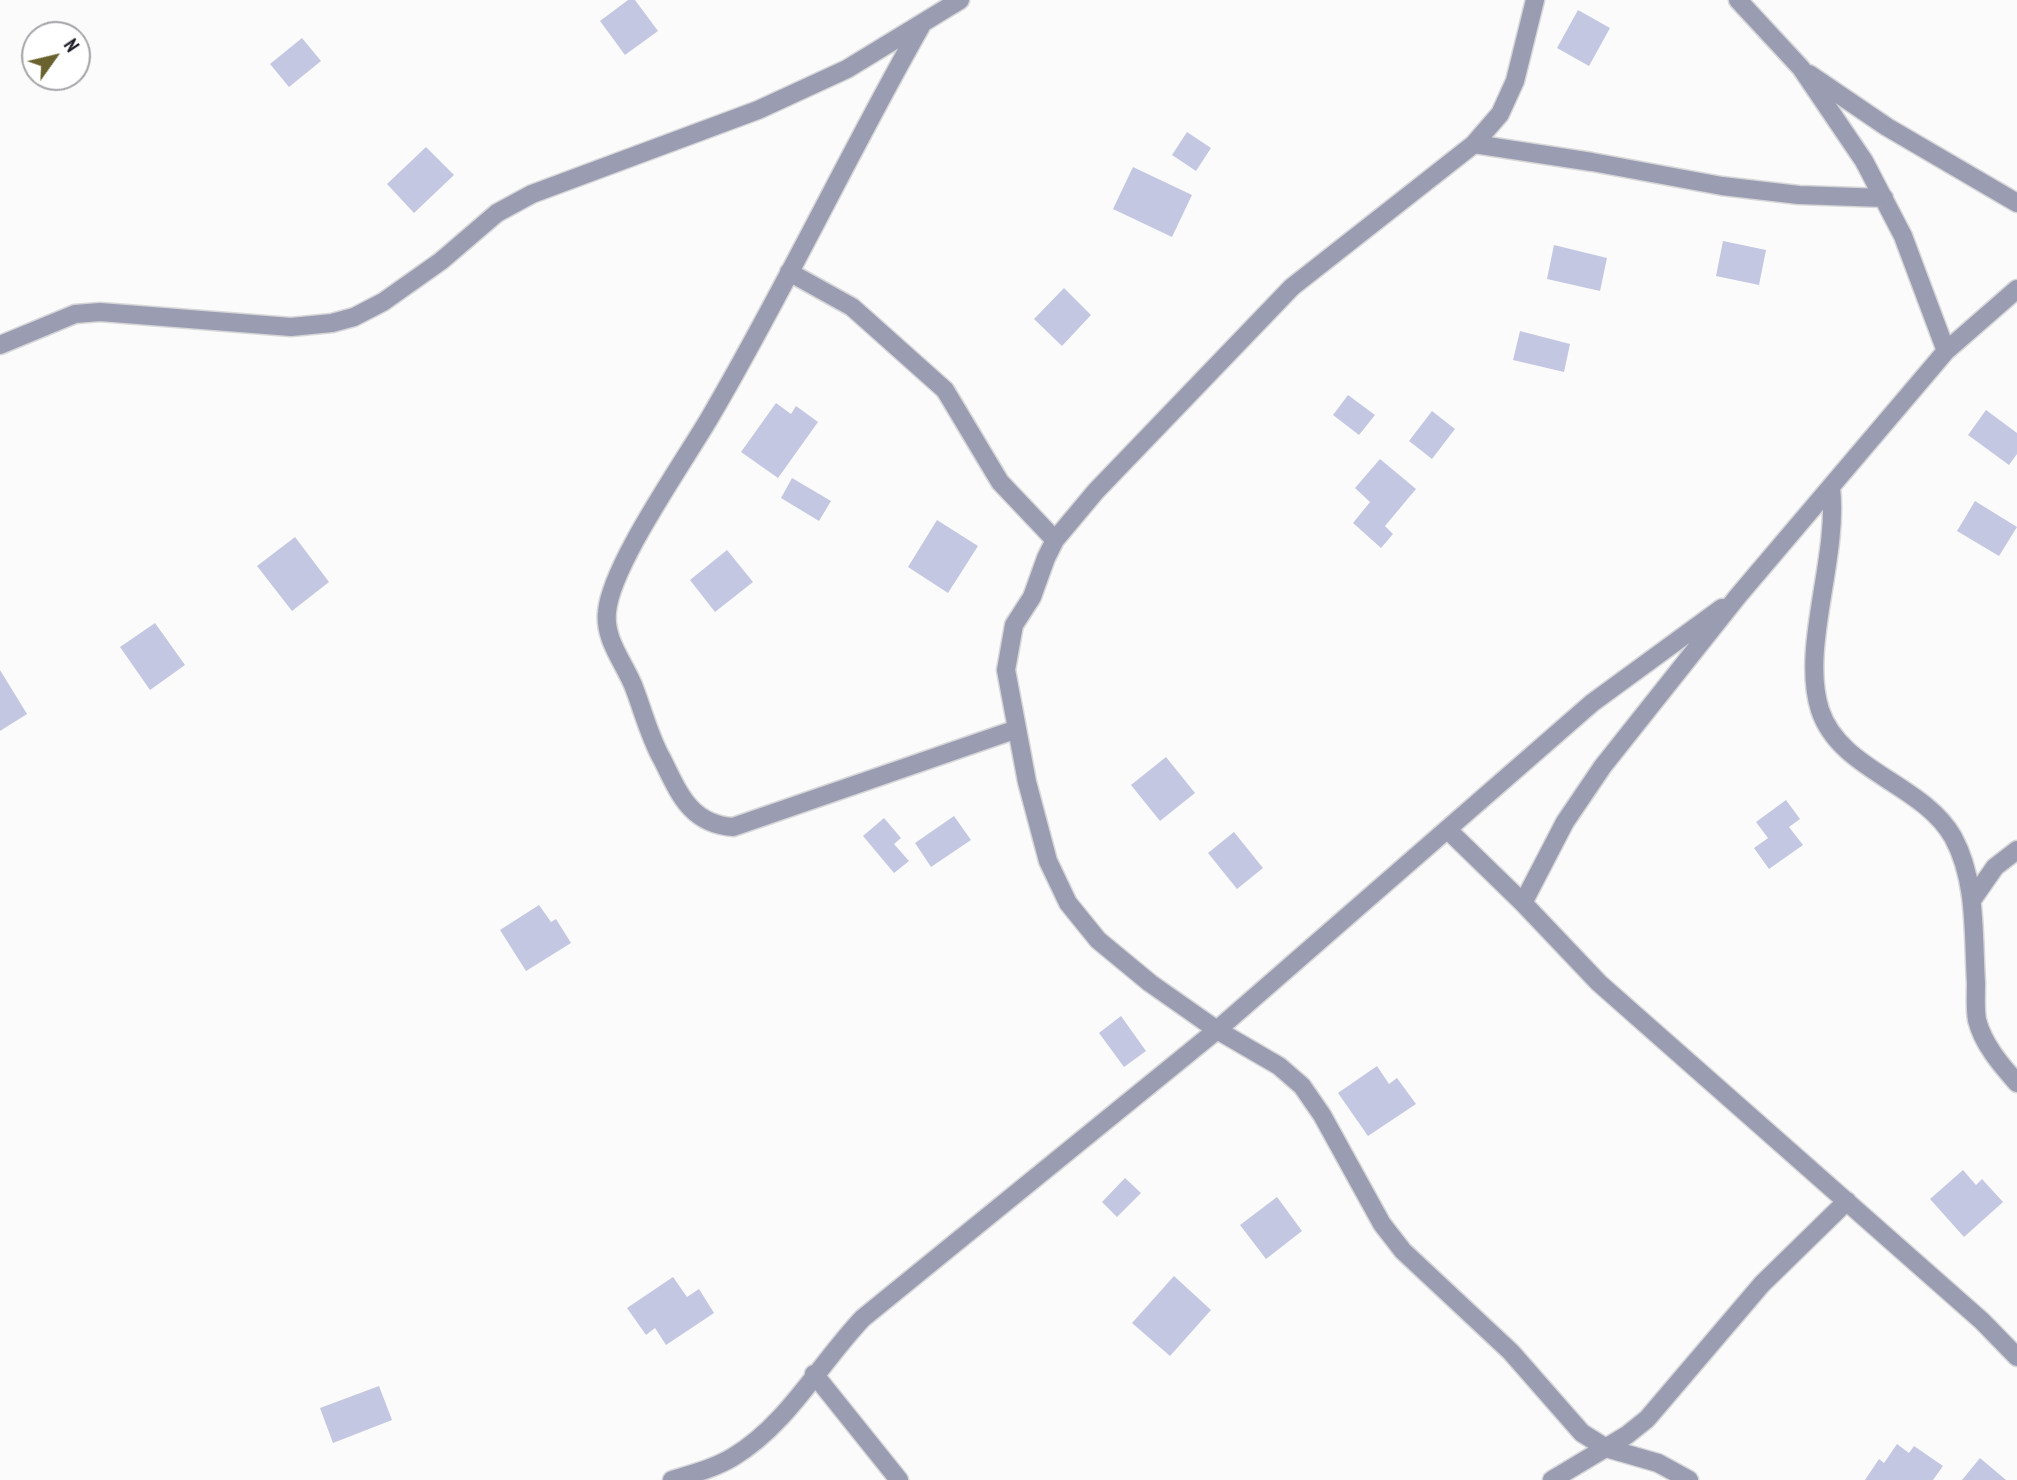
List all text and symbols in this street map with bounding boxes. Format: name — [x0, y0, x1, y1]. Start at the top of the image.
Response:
north arrow — [21, 21, 91, 91]
text: N — [59, 34, 85, 56]

